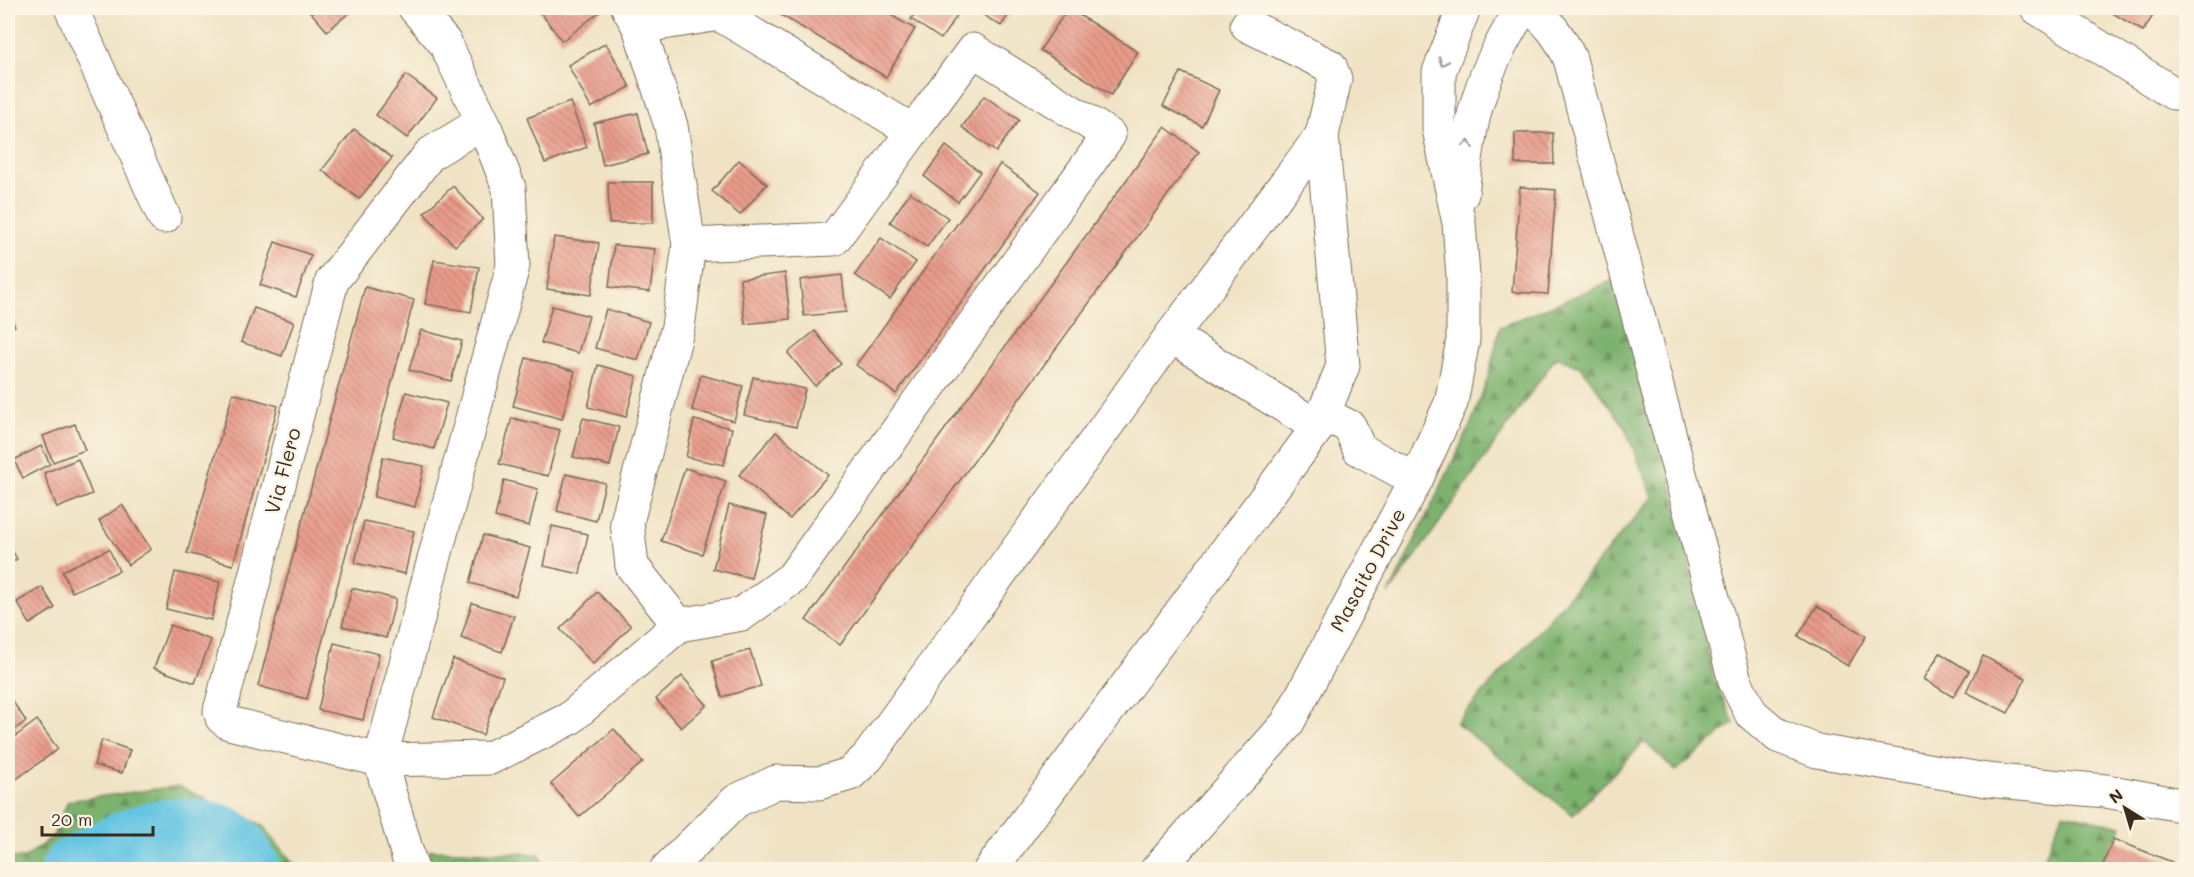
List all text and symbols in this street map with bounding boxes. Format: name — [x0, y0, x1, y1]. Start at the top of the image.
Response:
one-way arrow — [1438, 56, 1450, 67]
one-way arrow — [1461, 139, 1474, 149]
street label: Via Flero — [258, 425, 306, 517]
street label: Masaito Drive — [1324, 503, 1411, 636]
north arrow — [2095, 778, 2155, 838]
text: N — [2104, 784, 2127, 808]
scale bar — [42, 799, 153, 837]
text: 20 m — [51, 807, 92, 831]

